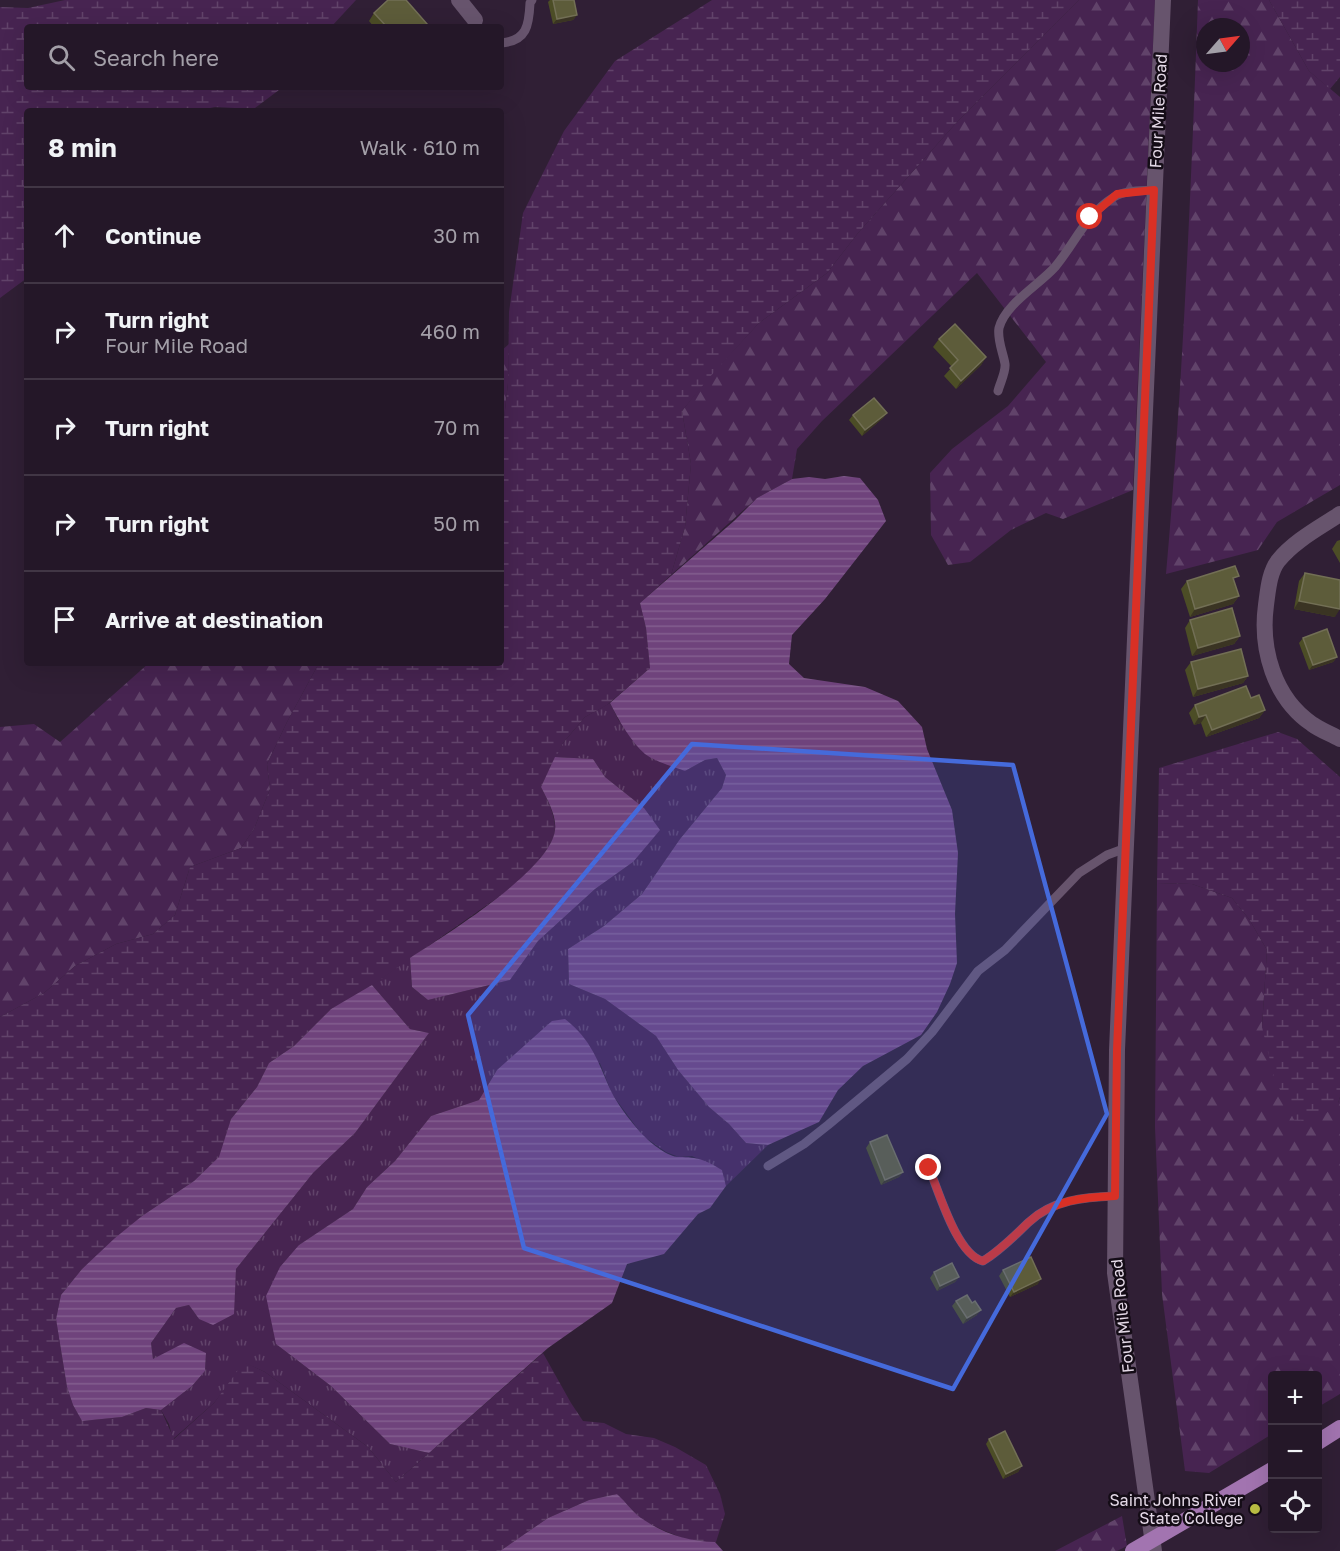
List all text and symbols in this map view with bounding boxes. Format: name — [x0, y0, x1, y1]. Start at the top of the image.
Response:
north arrow — [1196, 18, 1250, 72]
search box — [24, 24, 504, 90]
icon: search — [45, 41, 78, 74]
text: Search here — [93, 44, 219, 71]
street label: Four Mile Road — [1145, 53, 1171, 169]
text: 8 min — [48, 132, 117, 163]
text: Walk · 610 m — [360, 135, 480, 159]
route start — [1076, 203, 1102, 229]
icon: ahead — [48, 219, 81, 252]
text: Continue — [105, 222, 201, 249]
text: 30 m — [433, 223, 480, 247]
text: Turn right — [105, 306, 209, 333]
icon: right — [48, 315, 81, 348]
text: 460 m — [421, 319, 480, 343]
text: Four Mile Road — [105, 333, 248, 357]
icon: right — [48, 411, 81, 444]
text: Turn right — [105, 414, 209, 441]
text: 70 m — [434, 415, 480, 439]
icon: right — [48, 507, 81, 540]
text: Turn right — [105, 510, 209, 537]
text: 50 m — [433, 511, 480, 535]
icon: arrive — [48, 603, 81, 636]
text: Arrive at destination — [105, 606, 323, 633]
route end — [915, 1154, 941, 1180]
street label: Four Mile Road — [1106, 1258, 1138, 1374]
map controls — [1268, 1371, 1322, 1533]
button: + — [1268, 1371, 1322, 1425]
button: − — [1268, 1425, 1322, 1479]
button: locate — [1268, 1479, 1322, 1533]
place label: Saint Johns River State College — [1109, 1490, 1243, 1528]
marker: Saint Johns River State College — [1248, 1502, 1262, 1516]

